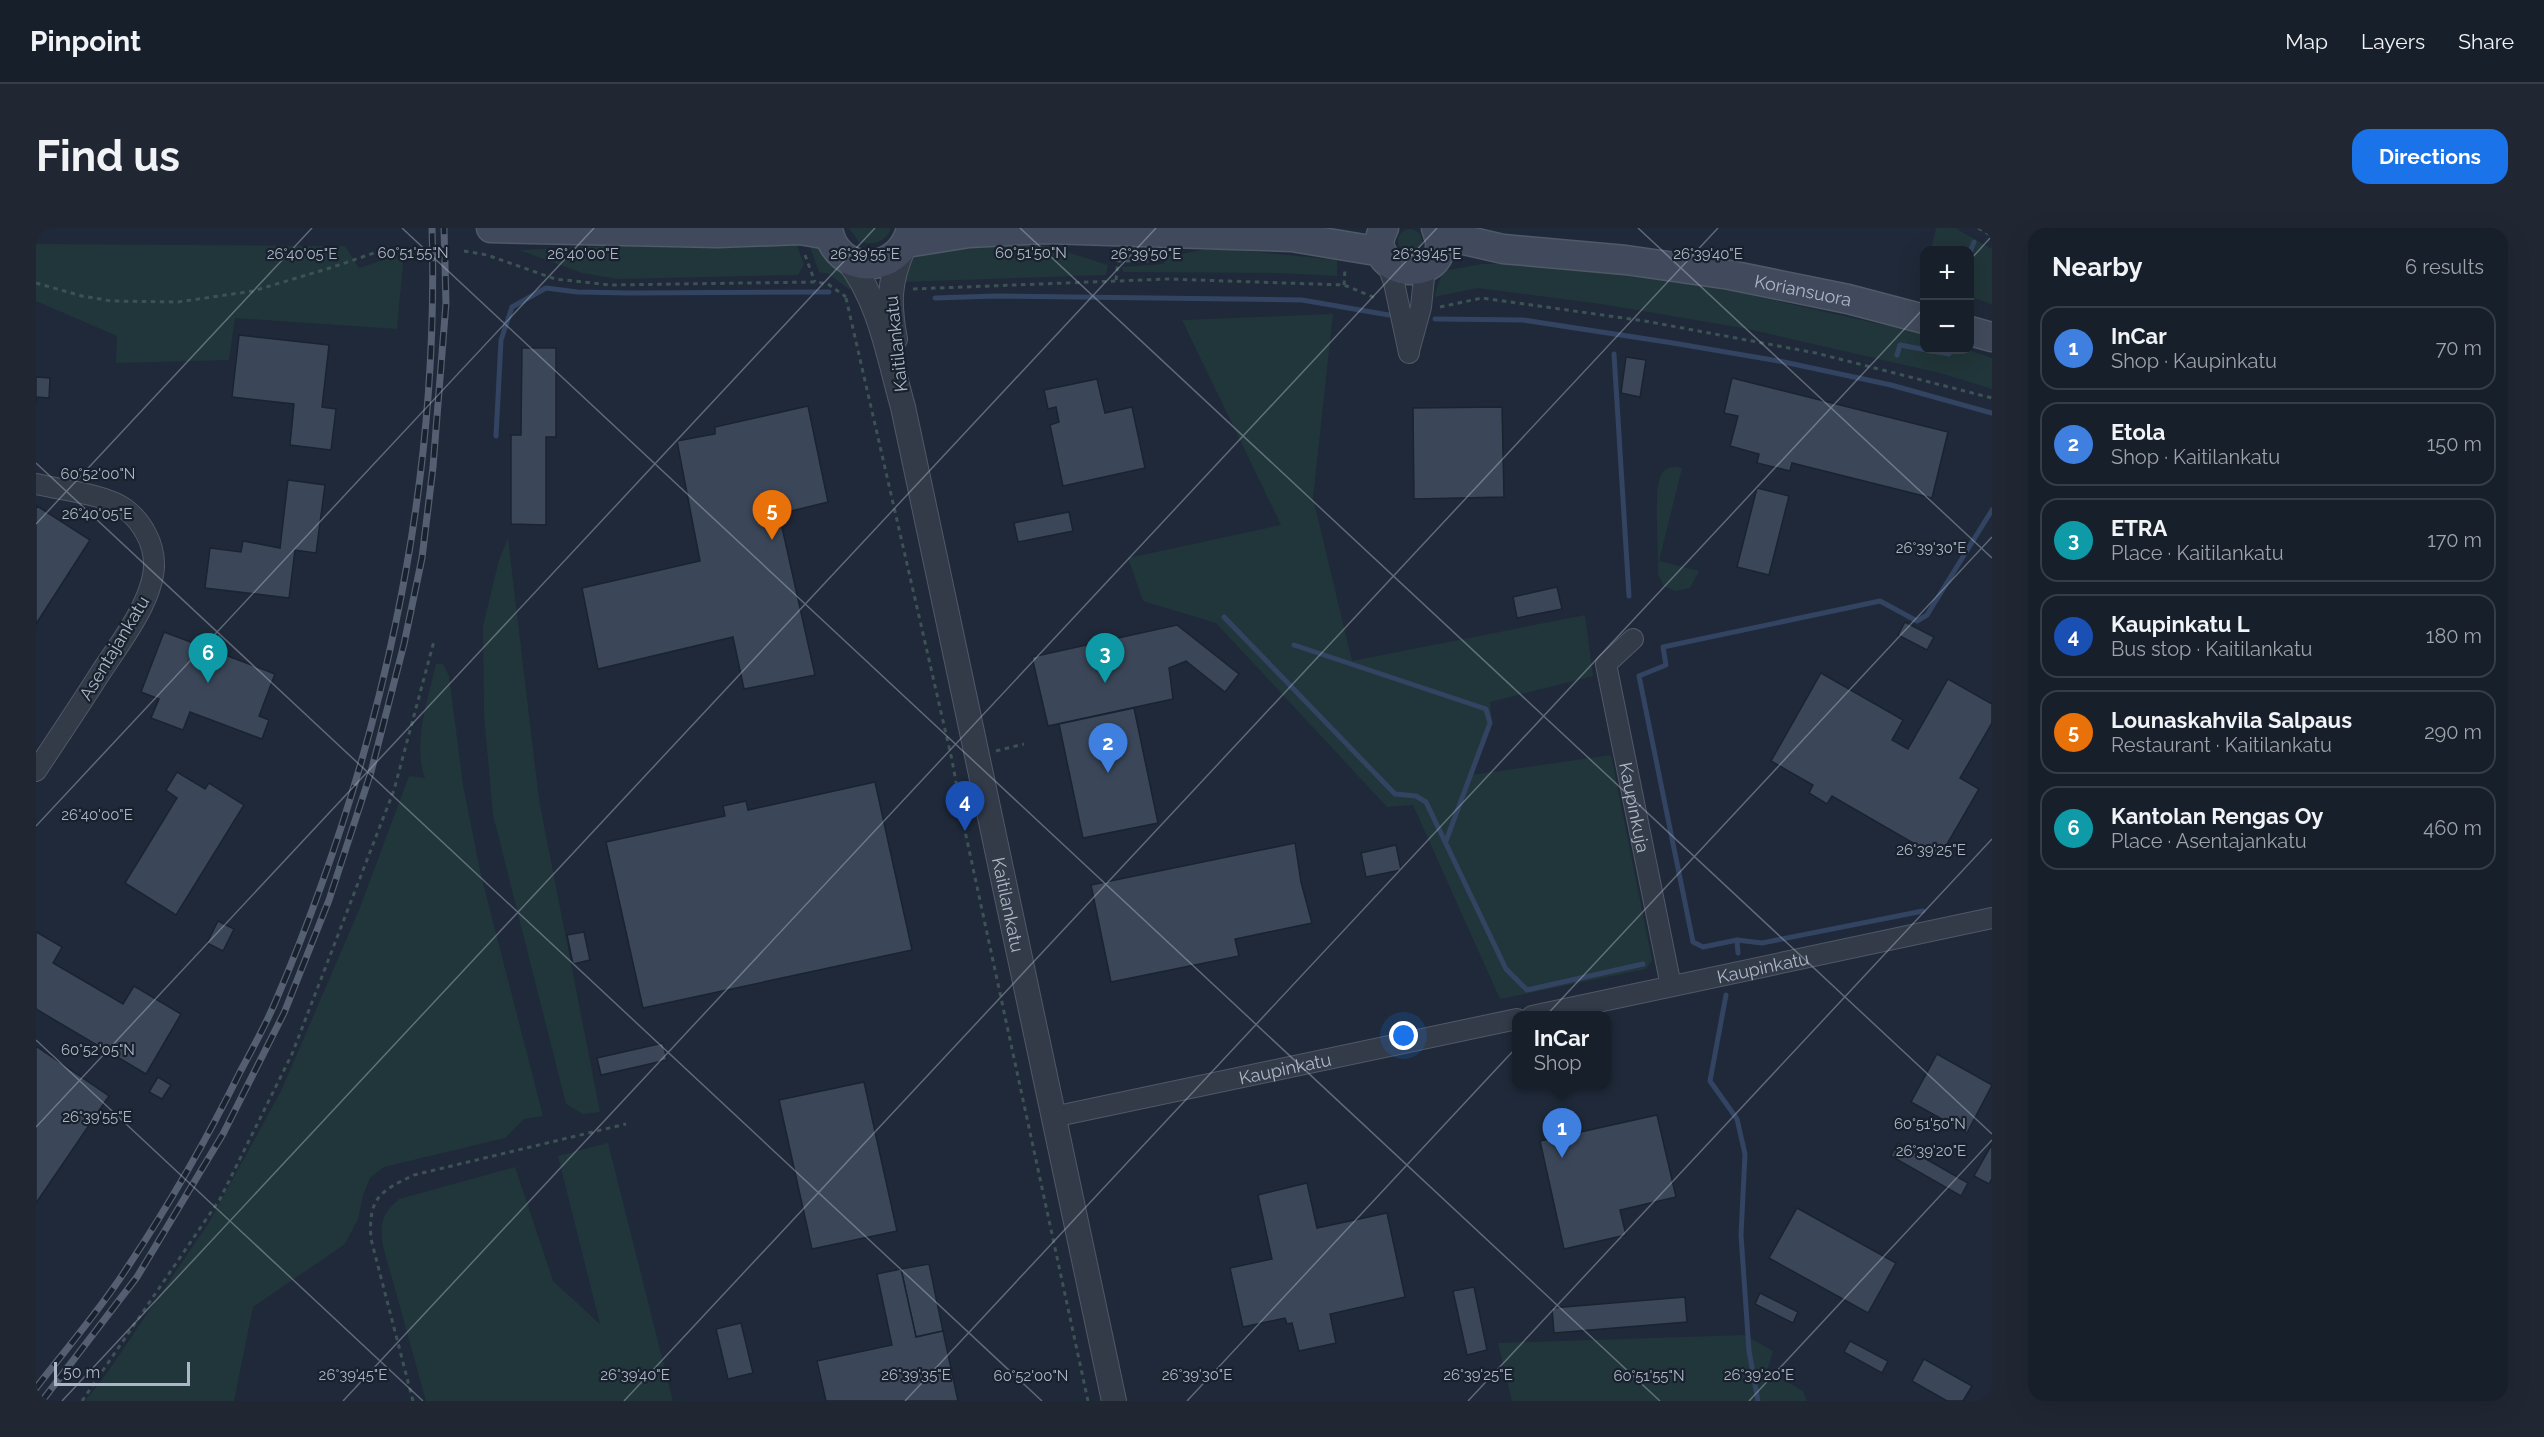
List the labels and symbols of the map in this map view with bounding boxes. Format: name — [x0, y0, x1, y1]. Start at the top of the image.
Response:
text: 60°51'55"N — [378, 244, 448, 262]
text: 60°51'50"N — [995, 244, 1067, 262]
text: 26°40'05"E — [267, 245, 337, 263]
text: 26°40'00"E — [547, 245, 619, 263]
text: 26°39'55"E — [830, 245, 900, 263]
text: 26°39'50"E — [1111, 245, 1181, 263]
text: 26°39'45"E — [1393, 245, 1461, 263]
text: 26°39'40"E — [1673, 245, 1743, 263]
street label: Koriansuora — [1753, 270, 1854, 310]
street label: Kaitilankatu — [881, 295, 911, 393]
text: 60°52'00"N — [61, 465, 135, 483]
pin: 5 — [752, 490, 792, 540]
text: 26°40'05"E — [62, 505, 132, 523]
text: 26°39'30"E — [1896, 539, 1966, 557]
street label: Asentajankatu — [75, 592, 153, 704]
pin: 6 — [188, 634, 228, 683]
pin: 3 — [1086, 634, 1124, 683]
pin: 2 — [1088, 724, 1128, 773]
street label: Kaupinkuja — [1616, 760, 1654, 854]
pin: 4 — [946, 782, 984, 831]
text: 26°40'00"E — [61, 806, 133, 824]
text: 26°39'25"E — [1896, 841, 1966, 859]
street label: Kaitilankatu — [988, 855, 1029, 954]
street label: Kaupinkatu — [1715, 947, 1811, 987]
your location — [1389, 1021, 1418, 1050]
text: 60°52'05"N — [61, 1041, 135, 1059]
street label: Kaupinkatu — [1237, 1048, 1333, 1088]
text: 26°39'55"E — [62, 1108, 132, 1126]
pin: 1 — [1542, 1108, 1582, 1158]
text: 60°51'50"N — [1894, 1115, 1966, 1133]
text: 26°39'20"E — [1896, 1142, 1966, 1160]
scale bar — [54, 1359, 190, 1386]
text: 26°39'45"E — [319, 1366, 387, 1384]
text: 26°39'40"E — [600, 1366, 670, 1384]
text: 26°39'35"E — [881, 1366, 951, 1384]
text: 26°39'30"E — [1162, 1366, 1232, 1384]
text: 26°39'25"E — [1443, 1366, 1513, 1384]
text: 26°39'20"E — [1724, 1366, 1794, 1384]
text: 60°52'00"N — [994, 1367, 1068, 1385]
text: 60°51'55"N — [1614, 1367, 1684, 1385]

